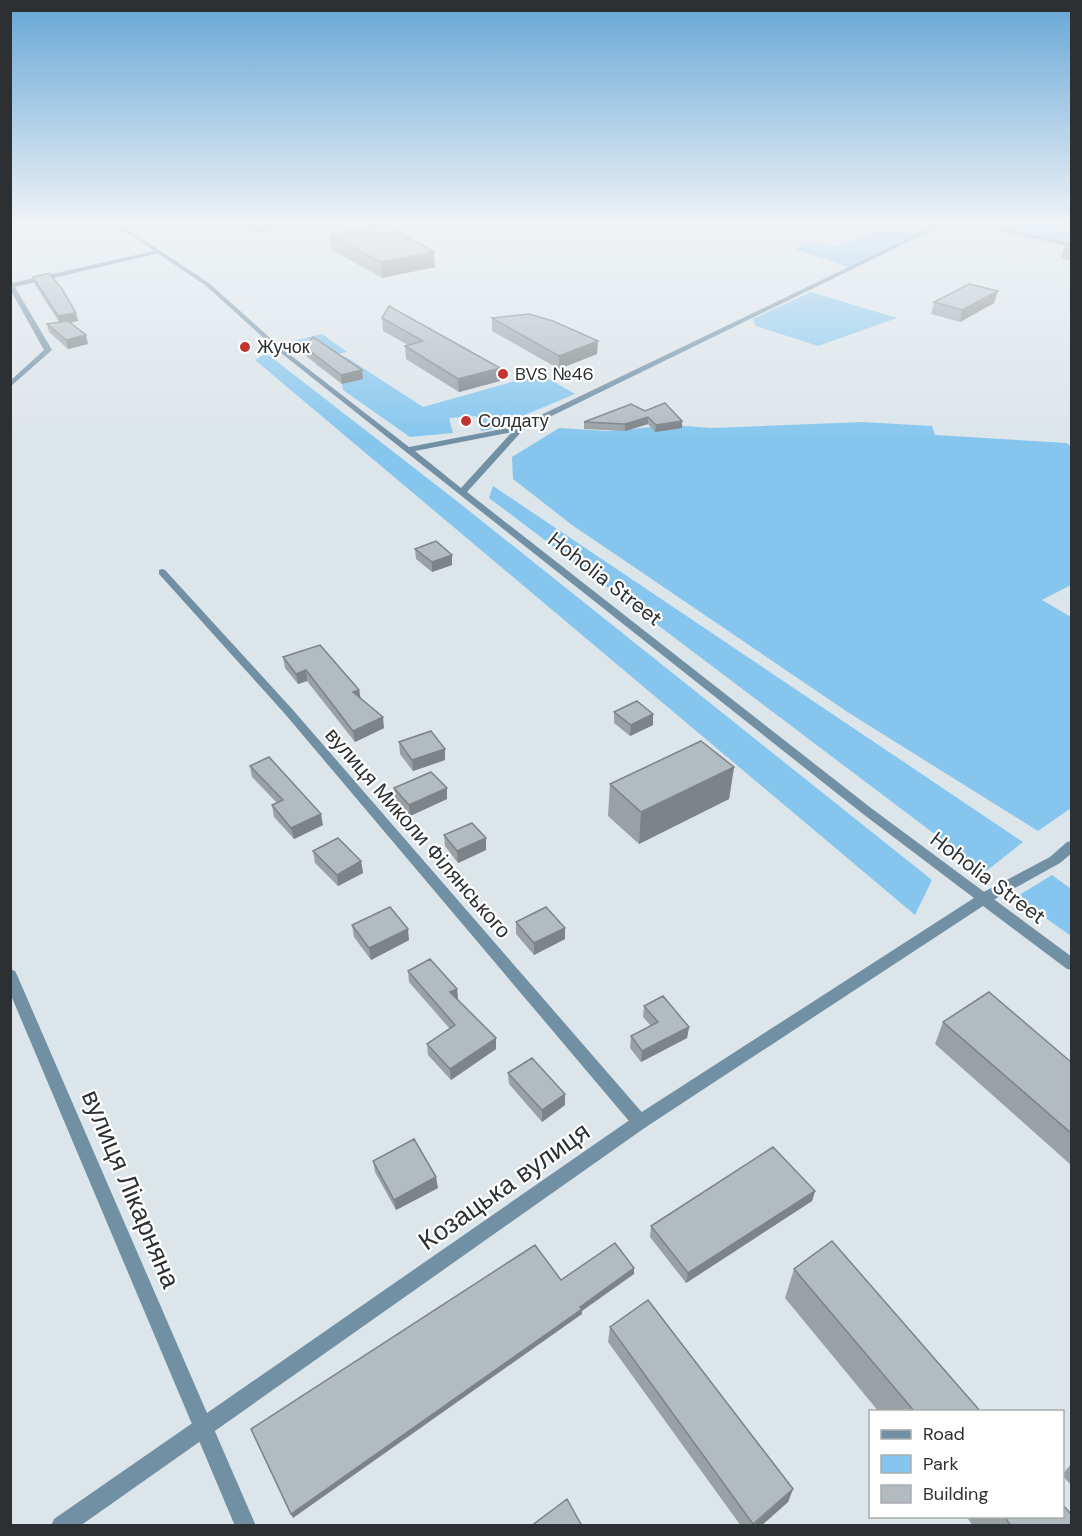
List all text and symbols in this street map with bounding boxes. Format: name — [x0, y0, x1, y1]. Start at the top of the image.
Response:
place label: Жучок — [257, 335, 310, 359]
marker: Жучок — [238, 340, 252, 354]
place label: BVS №46 — [515, 362, 594, 386]
marker: BVS №46 — [496, 367, 510, 381]
place label: Солдату — [478, 409, 549, 433]
marker: Солдату — [459, 414, 473, 428]
street label: Hoholia Street — [542, 526, 668, 632]
street label: вулиця Миколи Філянського — [319, 722, 517, 944]
street label: Hoholia Street — [925, 825, 1051, 931]
street label: вулиця Лікарняна — [74, 1085, 188, 1294]
street label: Козацька вулиця — [412, 1114, 596, 1258]
legend — [869, 1410, 1064, 1518]
text: Road — [923, 1422, 965, 1446]
text: Park — [923, 1452, 959, 1476]
text: Building — [923, 1482, 988, 1506]

